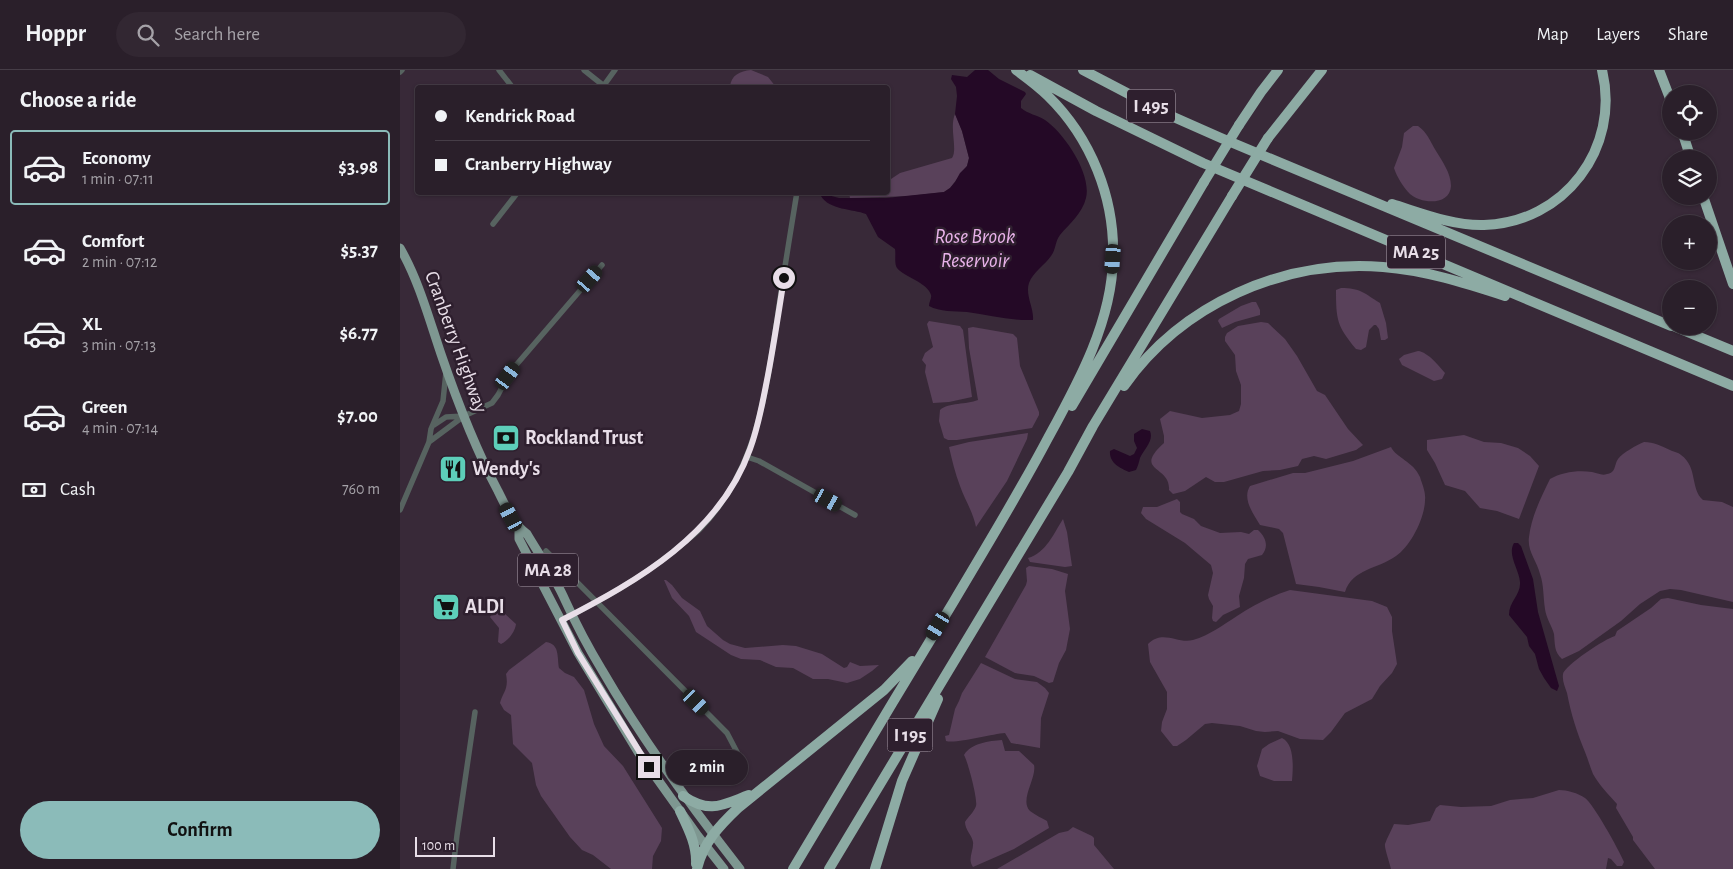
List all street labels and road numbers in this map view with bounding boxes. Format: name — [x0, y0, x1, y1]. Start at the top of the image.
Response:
road number: I 495 — [1127, 90, 1175, 122]
road number: MA 25 — [1387, 236, 1445, 268]
street label: Cranberry Highway — [421, 269, 491, 416]
road number: MA 28 — [518, 554, 578, 586]
road number: I 195 — [888, 718, 932, 752]

